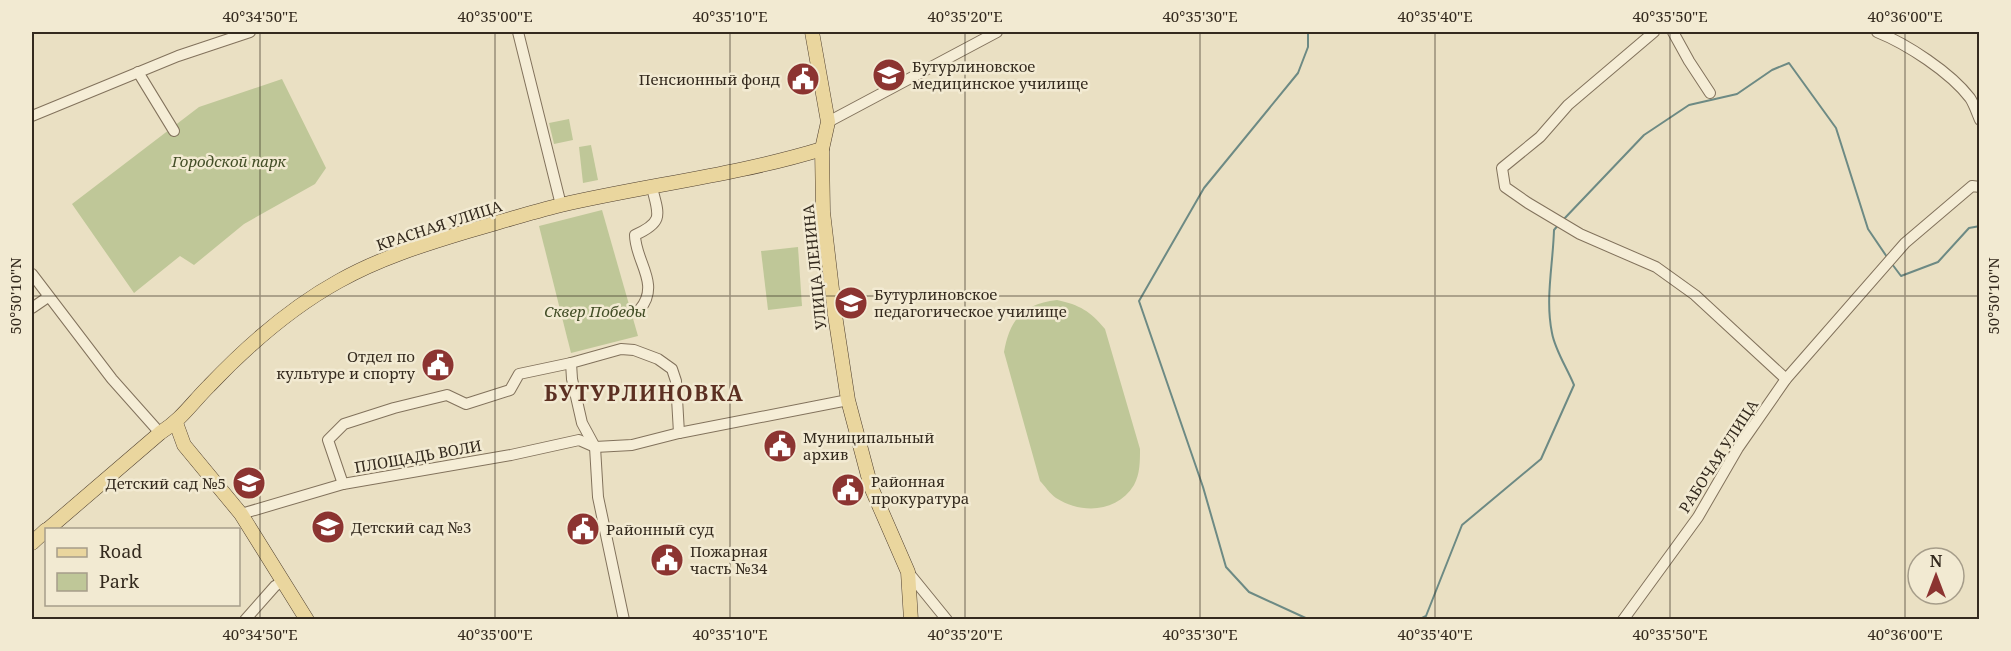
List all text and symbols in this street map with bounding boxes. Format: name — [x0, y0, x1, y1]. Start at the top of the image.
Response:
text: 40°34'50"E — [222, 6, 298, 26]
text: 40°35'00"E — [457, 6, 533, 26]
text: 40°35'10"E — [692, 6, 768, 26]
text: 40°35'20"E — [927, 6, 1003, 26]
text: 40°35'30"E — [1162, 6, 1238, 26]
text: 40°35'40"E — [1397, 6, 1473, 26]
text: 40°35'50"E — [1632, 6, 1708, 26]
text: 40°36'00"E — [1867, 6, 1943, 26]
place label: Бутурлиновское медицинское училище — [912, 56, 1088, 93]
school or university icon: Бутурлиновское медицинское училище — [871, 57, 907, 93]
public building icon: Пенсионный фонд — [785, 61, 821, 97]
place label: Пенсионный фонд — [639, 69, 780, 89]
park label: Городской парк — [171, 151, 286, 171]
street label: КРАСНАЯ УЛИЦА — [374, 195, 505, 255]
street label: УЛИЦА ЛЕНИНА — [797, 203, 831, 331]
text: 50°50'10"N — [5, 257, 25, 335]
text: 50°50'10"N — [1983, 257, 2003, 335]
place label: Бутурлиновское педагогическое училище — [874, 284, 1067, 321]
school or university icon: Бутурлиновское педагогическое училище — [833, 285, 869, 321]
park label: Сквер Победы — [544, 301, 647, 321]
place label: Отдел по культуре и спорту — [276, 346, 415, 383]
public building icon: Отдел по культуре и спорту — [420, 347, 456, 383]
district label: БУТУРЛИНОВКА — [544, 379, 744, 407]
street label: РАБОЧАЯ УЛИЦА — [1674, 395, 1762, 516]
place label: Муниципальный архив — [803, 427, 934, 464]
public building icon: Муниципальный архив — [762, 428, 798, 464]
street label: ПЛОЩАДЬ ВОЛИ — [353, 435, 483, 477]
school or university icon: Детский сад №5 — [231, 465, 267, 501]
place label: Районная прокуратура — [871, 471, 969, 508]
public building icon: Районная прокуратура — [830, 472, 866, 508]
place label: Детский сад №5 — [106, 473, 226, 493]
school or university icon: Детский сад №3 — [310, 509, 346, 545]
public building icon: Районный суд — [565, 511, 601, 547]
place label: Детский сад №3 — [351, 517, 471, 537]
place label: Районный суд — [606, 519, 714, 539]
legend — [45, 528, 240, 606]
text: Road — [99, 539, 142, 563]
place label: Пожарная часть №34 — [690, 541, 768, 578]
public building icon: Пожарная часть №34 — [649, 542, 685, 578]
north arrow — [1906, 546, 1966, 606]
text: N — [1930, 550, 1943, 572]
text: Park — [99, 569, 139, 593]
text: 40°34'50"E — [222, 624, 298, 644]
text: 40°35'00"E — [457, 624, 533, 644]
text: 40°35'10"E — [692, 624, 768, 644]
text: 40°35'20"E — [927, 624, 1003, 644]
text: 40°35'30"E — [1162, 624, 1238, 644]
text: 40°35'40"E — [1397, 624, 1473, 644]
text: 40°35'50"E — [1632, 624, 1708, 644]
text: 40°36'00"E — [1867, 624, 1943, 644]

